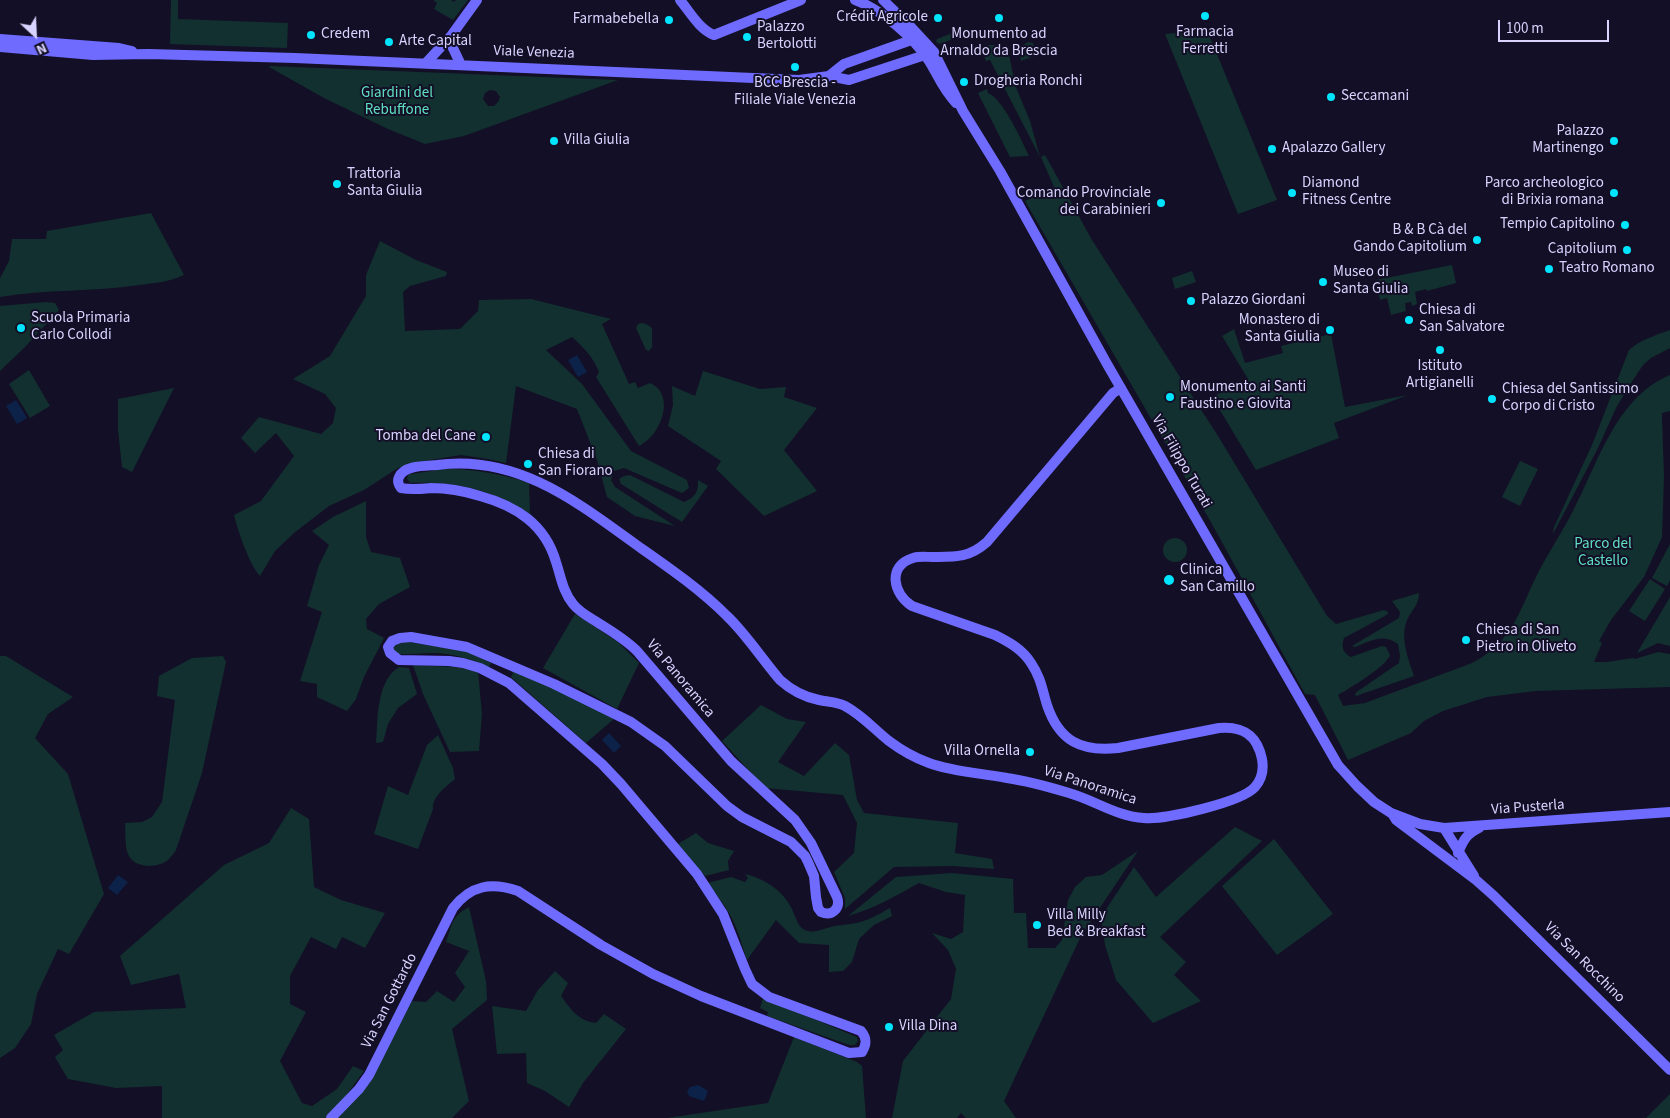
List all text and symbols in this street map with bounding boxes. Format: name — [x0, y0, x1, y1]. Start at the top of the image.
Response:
place label: Crédit Agricole — [836, 9, 928, 27]
north arrow — [10, 10, 60, 60]
marker: Farmacia Ferretti — [1199, 10, 1211, 22]
scale bar — [1500, 10, 1611, 42]
place label: Farmabebella — [573, 11, 659, 29]
marker: Crédit Agricole — [932, 12, 944, 24]
marker: Monumento ad Arnaldo da Brescia — [993, 12, 1005, 24]
marker: Farmabebella — [663, 14, 675, 26]
text: 100 m — [1506, 18, 1544, 39]
place label: Palazzo Bertolotti — [757, 19, 817, 54]
place label: Farmacia Ferretti — [1176, 24, 1234, 59]
place label: Credem — [321, 26, 370, 44]
place label: Monumento ad Arnaldo da Brescia — [941, 26, 1057, 61]
marker: Credem — [305, 29, 317, 41]
marker: Palazzo Bertolotti — [741, 31, 753, 43]
place label: Arte Capital — [399, 33, 472, 51]
marker: Arte Capital — [383, 36, 395, 48]
text: N — [33, 38, 50, 60]
street label: Viale Venezia — [493, 43, 575, 63]
marker: BCC Brescia - Filiale Viale Venezia — [789, 61, 801, 73]
place label: Drogheria Ronchi — [974, 73, 1082, 91]
place label: BCC Brescia - Filiale Viale Venezia — [734, 75, 856, 110]
marker: Drogheria Ronchi — [958, 76, 970, 88]
park label: Giardini del Rebuffone — [361, 85, 433, 120]
place label: Seccamani — [1341, 88, 1409, 106]
marker: Seccamani — [1325, 91, 1337, 103]
place label: Palazzo Martinengo — [1532, 123, 1604, 158]
place label: Villa Giulia — [564, 132, 630, 150]
marker: Villa Giulia — [548, 135, 560, 147]
marker: Palazzo Martinengo — [1608, 135, 1620, 147]
place label: Apalazzo Gallery — [1282, 140, 1385, 158]
marker: Apalazzo Gallery — [1266, 143, 1278, 155]
place label: Trattoria Santa Giulia — [347, 166, 422, 201]
place label: Diamond Fitness Centre — [1302, 175, 1391, 210]
place label: Parco archeologico di Brixia romana — [1485, 175, 1604, 210]
marker: Trattoria Santa Giulia — [331, 178, 343, 190]
place label: Comando Provinciale dei Carabinieri — [1017, 185, 1151, 220]
marker: Diamond Fitness Centre — [1286, 187, 1298, 199]
marker: Parco archeologico di Brixia romana — [1608, 187, 1620, 199]
marker: Comando Provinciale dei Carabinieri — [1155, 197, 1167, 209]
place label: Tempio Capitolino — [1500, 216, 1615, 234]
marker: Tempio Capitolino — [1619, 219, 1631, 231]
place label: B & B Cà del Gando Capitolium — [1353, 222, 1467, 257]
marker: B & B Cà del Gando Capitolium — [1471, 234, 1483, 246]
place label: Capitolium — [1548, 241, 1617, 259]
marker: Capitolium — [1621, 244, 1633, 256]
place label: Teatro Romano — [1559, 260, 1655, 278]
marker: Teatro Romano — [1543, 263, 1555, 275]
place label: Museo di Santa Giulia — [1333, 264, 1408, 299]
marker: Museo di Santa Giulia — [1317, 276, 1329, 288]
place label: Palazzo Giordani — [1201, 292, 1305, 310]
marker: Palazzo Giordani — [1185, 295, 1197, 307]
place label: Chiesa di San Salvatore — [1419, 302, 1505, 337]
place label: Scuola Primaria Carlo Collodi — [31, 310, 130, 345]
place label: Monastero di Santa Giulia — [1239, 312, 1320, 347]
marker: Chiesa di San Salvatore — [1403, 314, 1415, 326]
marker: Scuola Primaria Carlo Collodi — [15, 322, 27, 334]
marker: Monastero di Santa Giulia — [1324, 324, 1336, 336]
marker: Istituto Artigianelli — [1434, 344, 1446, 356]
place label: Istituto Artigianelli — [1406, 358, 1474, 393]
place label: Monumento ai Santi Faustino e Giovita — [1180, 379, 1306, 414]
place label: Chiesa del Santissimo Corpo di Cristo — [1502, 381, 1639, 416]
marker: Monumento ai Santi Faustino e Giovita — [1164, 391, 1176, 403]
marker: Chiesa del Santissimo Corpo di Cristo — [1486, 393, 1498, 405]
street label: Via Filippo Turati — [1147, 412, 1215, 512]
place label: Tomba del Cane — [375, 428, 476, 446]
marker: Tomba del Cane — [480, 431, 492, 443]
place label: Chiesa di San Fiorano — [538, 446, 613, 481]
marker: Chiesa di San Fiorano — [522, 458, 534, 470]
park label: Parco del Castello — [1574, 536, 1632, 571]
place label: Clinica San Camillo — [1180, 562, 1255, 597]
marker: Clinica San Camillo — [1162, 573, 1176, 587]
place label: Chiesa di San Pietro in Oliveto — [1476, 622, 1576, 657]
marker: Chiesa di San Pietro in Oliveto — [1460, 634, 1472, 646]
street label: Via Panoramica — [642, 636, 718, 722]
place label: Villa Ornella — [944, 743, 1020, 761]
marker: Villa Ornella — [1024, 746, 1036, 758]
street label: Via Panoramica — [1041, 763, 1139, 809]
street label: Via Pusterla — [1491, 796, 1565, 820]
place label: Villa Milly Bed & Breakfast — [1047, 907, 1146, 942]
marker: Villa Milly Bed & Breakfast — [1031, 919, 1043, 931]
street label: Via San Rocchino — [1540, 919, 1628, 1007]
street label: Via San Gottardo — [358, 950, 422, 1052]
place label: Villa Dina — [899, 1018, 957, 1036]
marker: Villa Dina — [883, 1021, 895, 1033]

